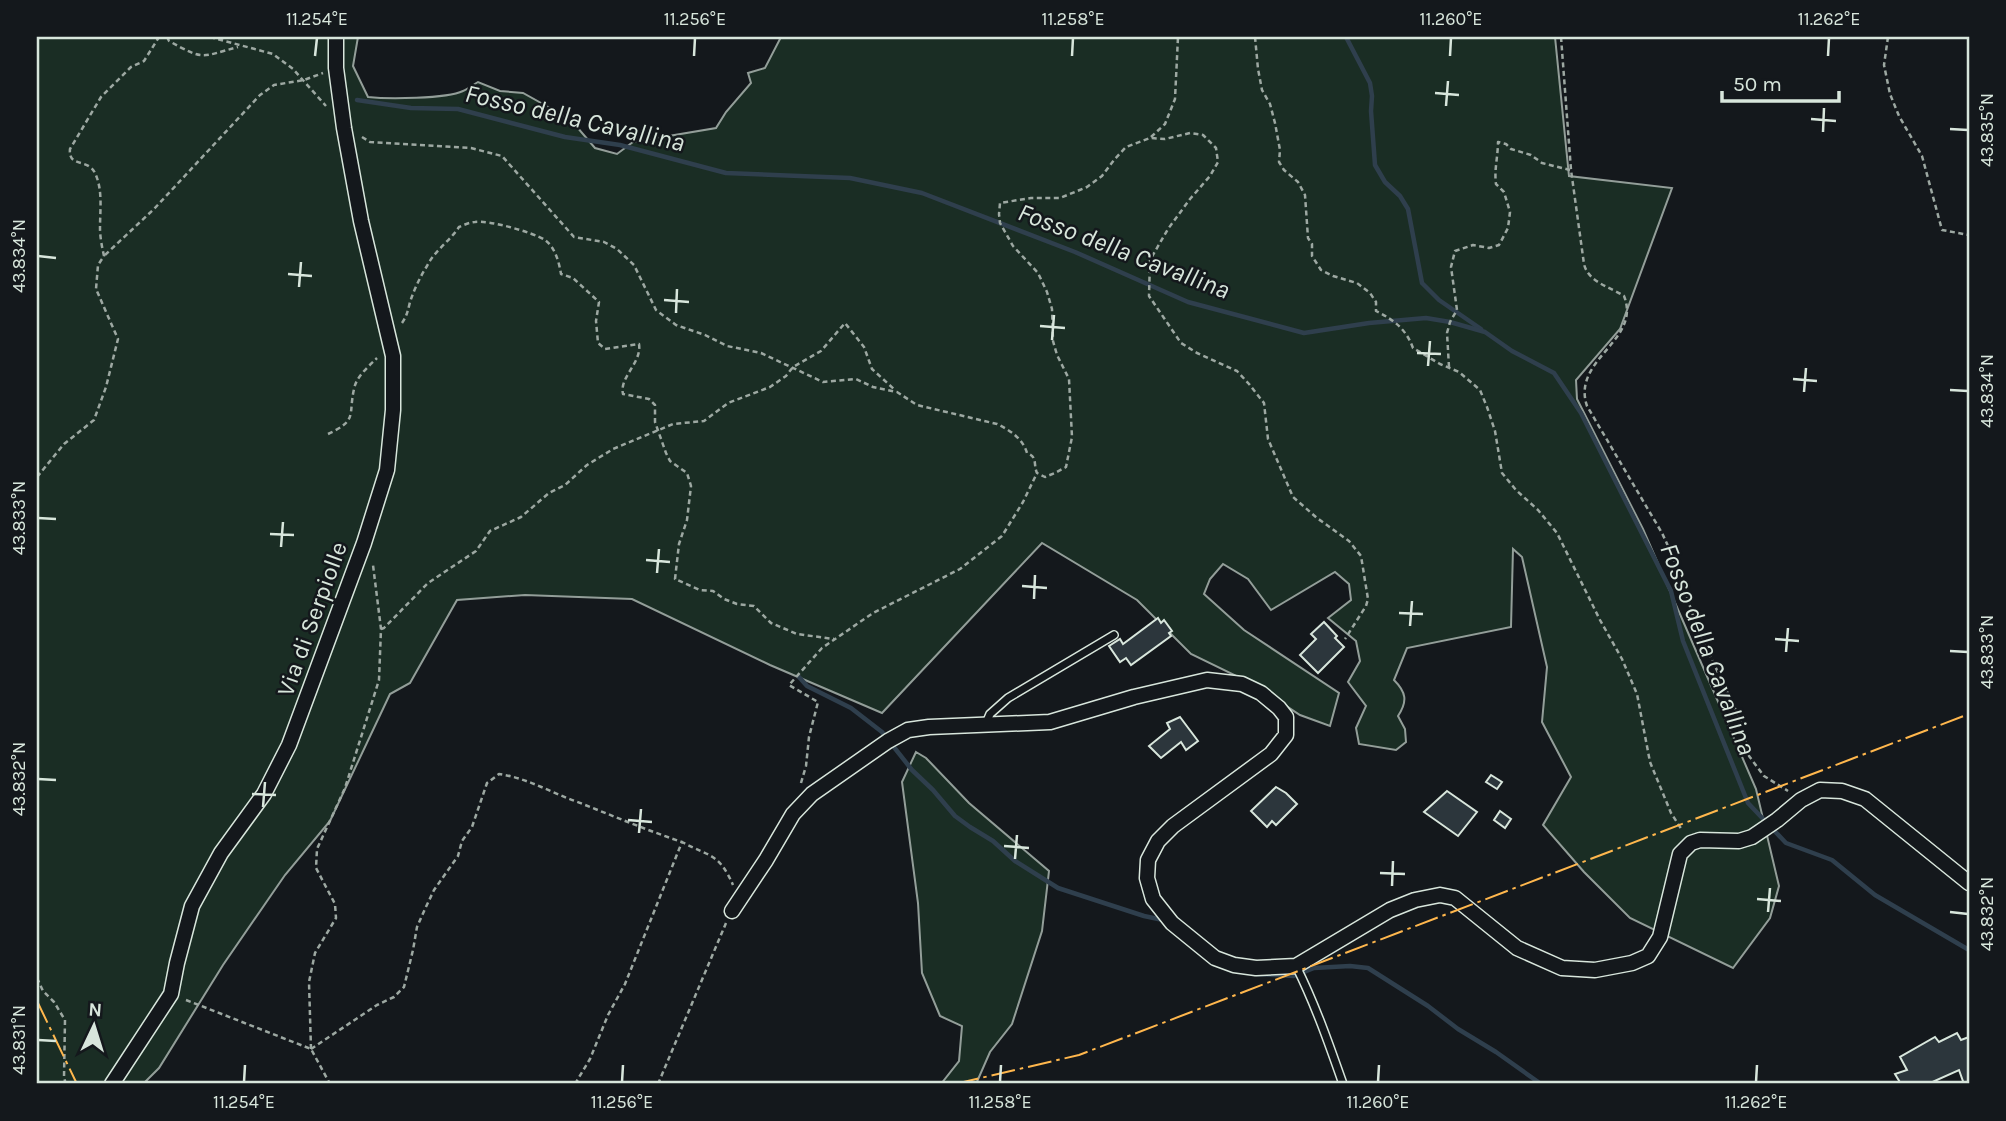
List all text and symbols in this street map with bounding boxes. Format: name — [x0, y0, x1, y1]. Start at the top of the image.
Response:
text: 11.254°E — [286, 8, 348, 30]
text: 11.256°E — [664, 8, 726, 30]
text: 11.258°E — [1041, 8, 1105, 30]
text: 11.260°E — [1420, 8, 1482, 30]
text: 11.262°E — [1798, 8, 1860, 30]
scale bar — [1722, 60, 1840, 104]
text: 50 m — [1733, 72, 1782, 96]
water label: Fosso della Cavallina — [462, 78, 688, 158]
text: 43.835°N — [1976, 93, 1998, 167]
water label: Fosso della Cavallina — [1014, 196, 1234, 306]
text: 43.834°N — [8, 219, 30, 293]
text: 43.834°N — [1976, 354, 1998, 428]
text: 43.833°N — [8, 481, 30, 555]
street label: Via di Serpiolle — [271, 538, 353, 700]
water label: Fosso della Cavallina — [1653, 539, 1763, 759]
text: 43.833°N — [1976, 615, 1998, 689]
text: 43.832°N — [8, 742, 30, 816]
text: 43.832°N — [1976, 877, 1998, 951]
north arrow — [60, 992, 130, 1062]
text: N — [88, 999, 103, 1021]
text: 43.831°N — [8, 1005, 30, 1075]
text: 11.254°E — [213, 1091, 275, 1113]
text: 11.256°E — [591, 1091, 653, 1113]
text: 11.258°E — [968, 1091, 1032, 1113]
text: 11.260°E — [1347, 1091, 1409, 1113]
text: 11.262°E — [1725, 1091, 1787, 1113]

